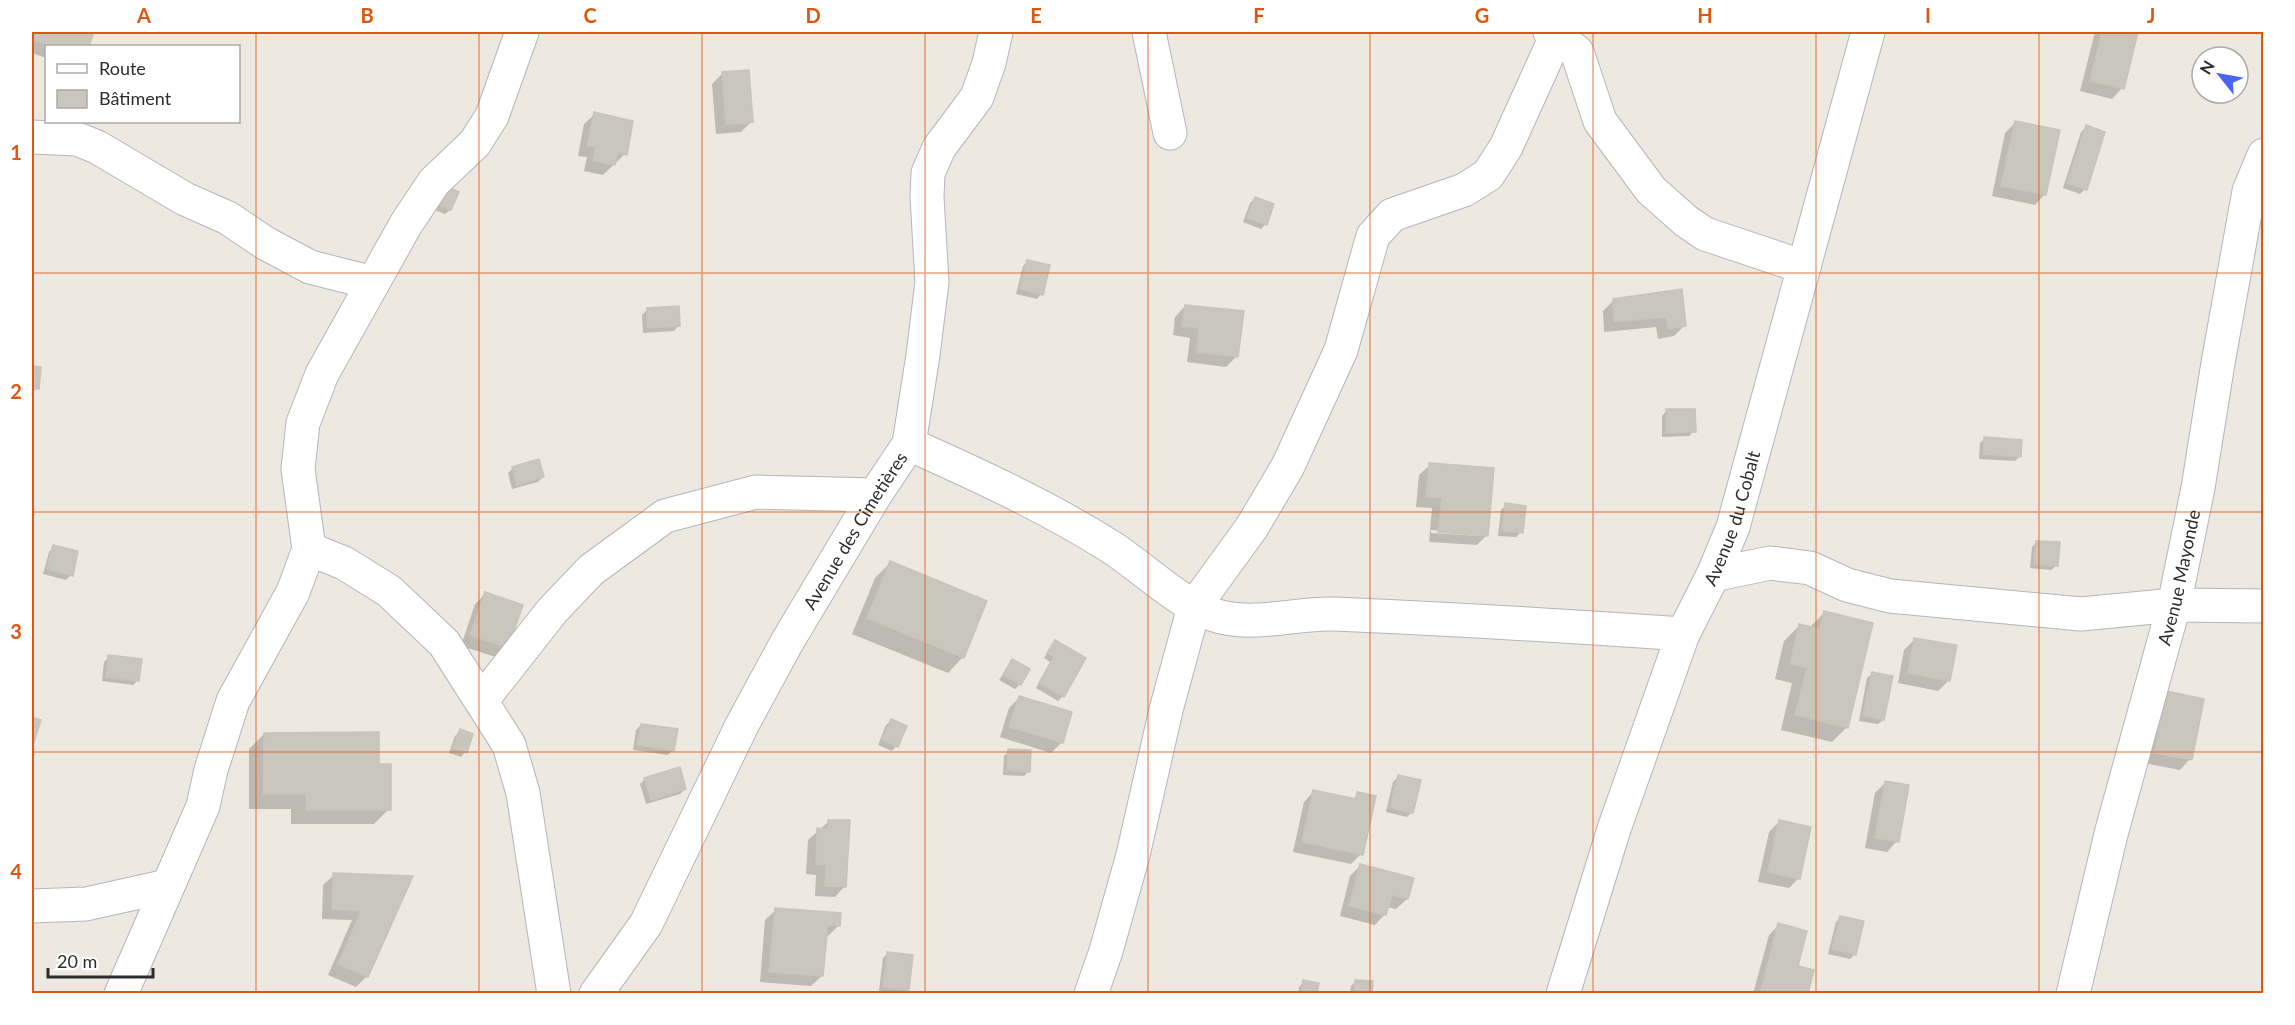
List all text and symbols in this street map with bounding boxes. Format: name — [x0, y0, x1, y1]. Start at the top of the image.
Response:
text: A — [136, 3, 151, 27]
text: B — [360, 3, 374, 27]
text: C — [583, 3, 597, 27]
text: D — [805, 3, 821, 27]
text: E — [1030, 3, 1042, 27]
text: F — [1253, 3, 1265, 27]
text: G — [1475, 3, 1489, 27]
text: H — [1697, 3, 1713, 27]
text: I — [1925, 3, 1931, 27]
text: J — [2147, 3, 2155, 27]
legend — [45, 45, 240, 123]
north arrow — [2190, 45, 2250, 105]
text: Route — [99, 57, 146, 79]
text: N — [2195, 57, 2218, 77]
text: Bâtiment — [99, 87, 172, 109]
text: 1 — [10, 140, 22, 164]
text: 2 — [10, 379, 22, 403]
street label: Avenue des Cimetières — [798, 447, 912, 613]
street label: Avenue du Cobalt — [1699, 448, 1764, 589]
street label: Avenue Mayonde — [2152, 508, 2204, 648]
text: 3 — [10, 619, 22, 643]
text: 4 — [10, 859, 22, 883]
scale bar — [48, 941, 153, 979]
text: 20 m — [57, 950, 97, 972]

